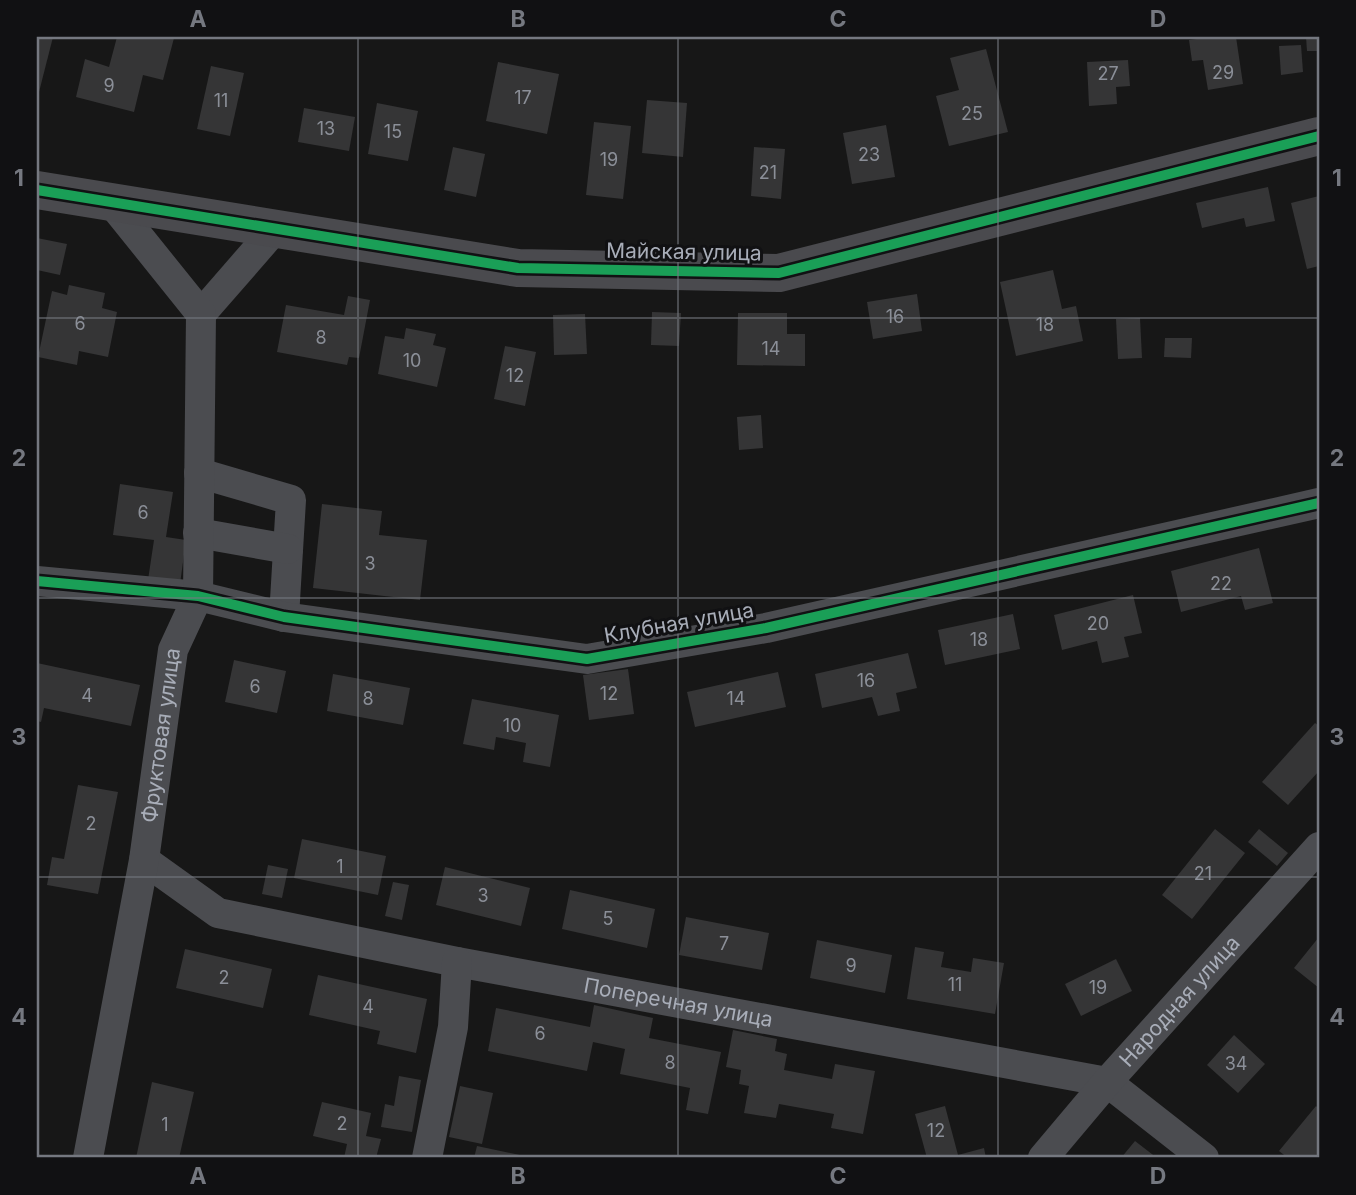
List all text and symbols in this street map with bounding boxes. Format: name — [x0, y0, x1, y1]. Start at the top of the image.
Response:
text: A — [189, 5, 207, 33]
text: B — [510, 5, 526, 33]
text: C — [829, 5, 847, 33]
text: D — [1150, 5, 1166, 33]
house number: 29 — [1212, 62, 1234, 83]
house number: 27 — [1097, 63, 1119, 84]
house number: 9 — [103, 75, 115, 96]
house number: 17 — [514, 87, 532, 108]
house number: 11 — [214, 90, 228, 111]
house number: 25 — [961, 103, 983, 124]
house number: 13 — [317, 118, 335, 139]
house number: 15 — [384, 121, 402, 142]
house number: 23 — [858, 144, 880, 165]
house number: 19 — [600, 149, 618, 170]
house number: 21 — [759, 162, 777, 183]
text: 1 — [14, 164, 24, 192]
text: 1 — [1332, 164, 1342, 192]
street label: Майская улица — [606, 238, 762, 265]
house number: 16 — [886, 306, 904, 327]
house number: 6 — [74, 313, 86, 334]
house number: 18 — [1036, 314, 1054, 335]
house number: 8 — [315, 327, 327, 348]
house number: 14 — [762, 338, 780, 359]
house number: 10 — [403, 350, 421, 371]
house number: 12 — [506, 365, 524, 386]
text: 2 — [12, 444, 26, 472]
text: 2 — [1330, 444, 1344, 472]
house number: 6 — [137, 502, 149, 523]
house number: 3 — [364, 553, 376, 574]
house number: 22 — [1210, 573, 1232, 594]
street label: Клубная улица — [602, 597, 756, 648]
house number: 20 — [1087, 613, 1109, 634]
house number: 18 — [970, 629, 988, 650]
street label: Фруктовая улица — [136, 646, 185, 824]
house number: 16 — [857, 670, 875, 691]
house number: 6 — [249, 676, 261, 697]
house number: 12 — [600, 683, 618, 704]
house number: 4 — [81, 685, 93, 706]
house number: 8 — [362, 688, 374, 709]
house number: 14 — [727, 688, 745, 709]
house number: 10 — [503, 715, 521, 736]
text: 3 — [12, 723, 26, 751]
text: 3 — [1330, 723, 1344, 751]
house number: 2 — [86, 813, 96, 834]
house number: 1 — [336, 856, 344, 877]
house number: 21 — [1194, 863, 1212, 884]
house number: 3 — [477, 885, 489, 906]
house number: 5 — [603, 908, 613, 929]
street label: Народная улица — [1114, 930, 1245, 1072]
house number: 7 — [719, 933, 729, 954]
house number: 9 — [845, 955, 857, 976]
house number: 2 — [219, 967, 229, 988]
street label: Поперечная улица — [582, 973, 775, 1032]
house number: 11 — [948, 974, 962, 995]
house number: 19 — [1089, 977, 1107, 998]
house number: 4 — [362, 996, 374, 1017]
text: 4 — [11, 1003, 27, 1031]
text: 4 — [1329, 1003, 1345, 1031]
house number: 6 — [534, 1023, 546, 1044]
house number: 8 — [664, 1052, 676, 1073]
house number: 34 — [1225, 1053, 1247, 1074]
house number: 2 — [337, 1113, 347, 1134]
house number: 1 — [161, 1114, 169, 1135]
house number: 12 — [927, 1120, 945, 1141]
text: A — [189, 1162, 207, 1190]
text: B — [510, 1162, 526, 1190]
text: C — [829, 1162, 847, 1190]
text: D — [1150, 1162, 1166, 1190]

